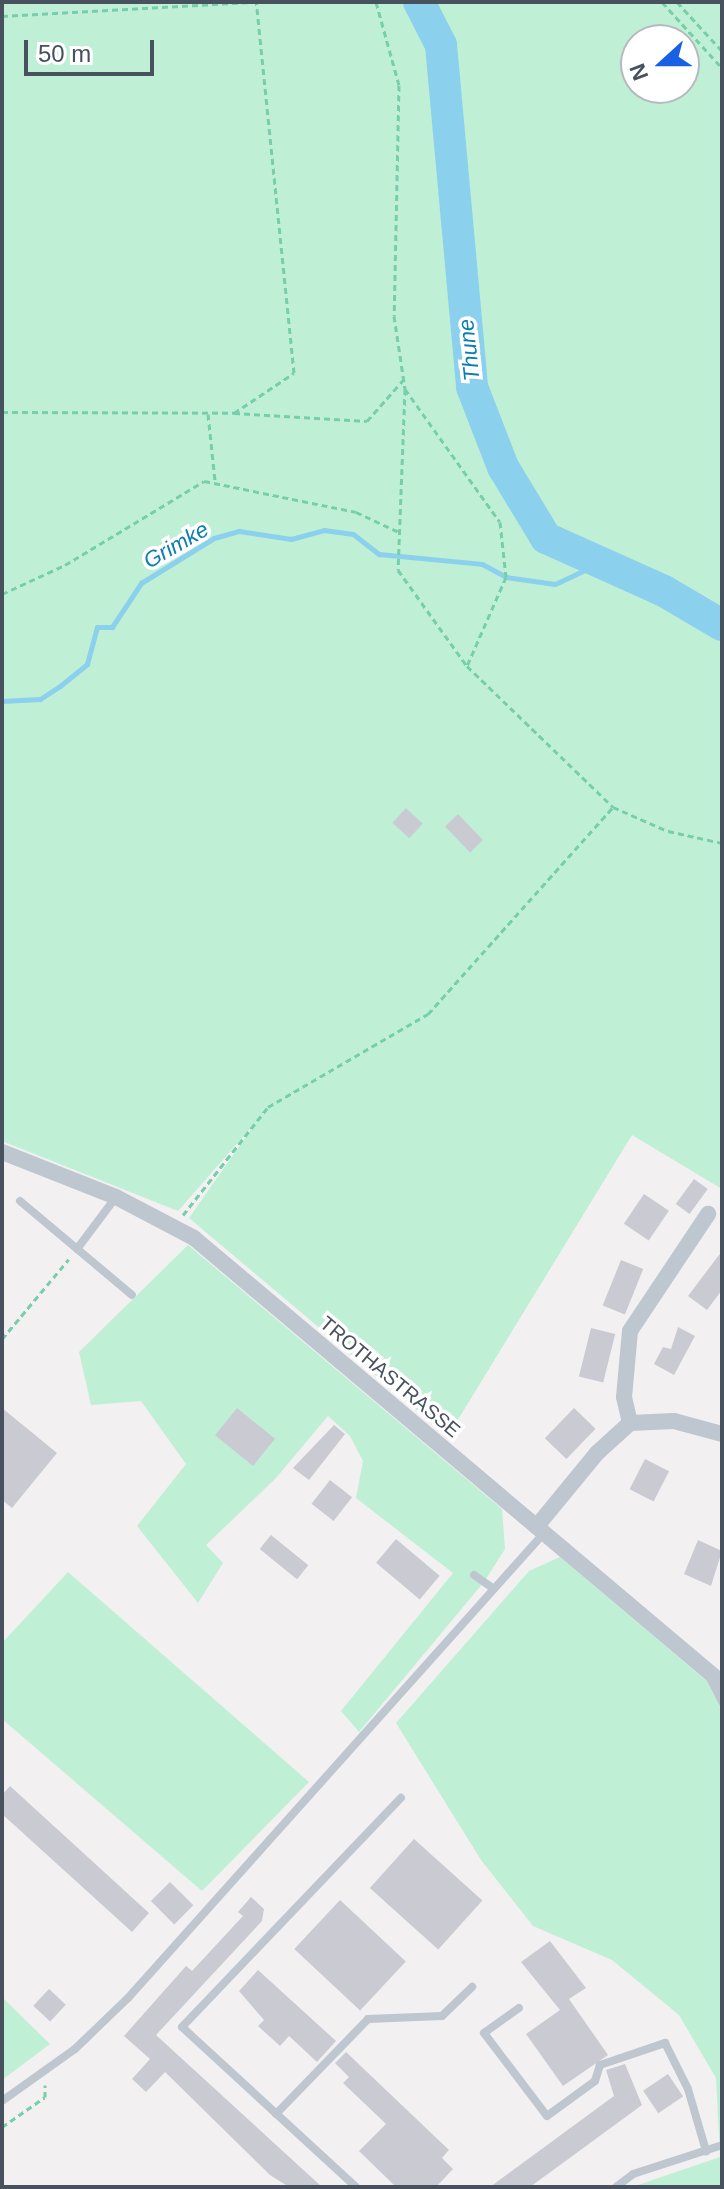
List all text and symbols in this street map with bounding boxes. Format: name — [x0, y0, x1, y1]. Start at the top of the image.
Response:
scale bar — [28, 24, 158, 74]
north arrow — [620, 24, 700, 104]
text: 50 m — [38, 40, 91, 67]
text: N — [624, 60, 654, 84]
water label: Thune — [453, 318, 485, 382]
water label: Grimke — [139, 516, 213, 574]
street label: TROTHASTRASSE — [315, 1311, 465, 1443]

